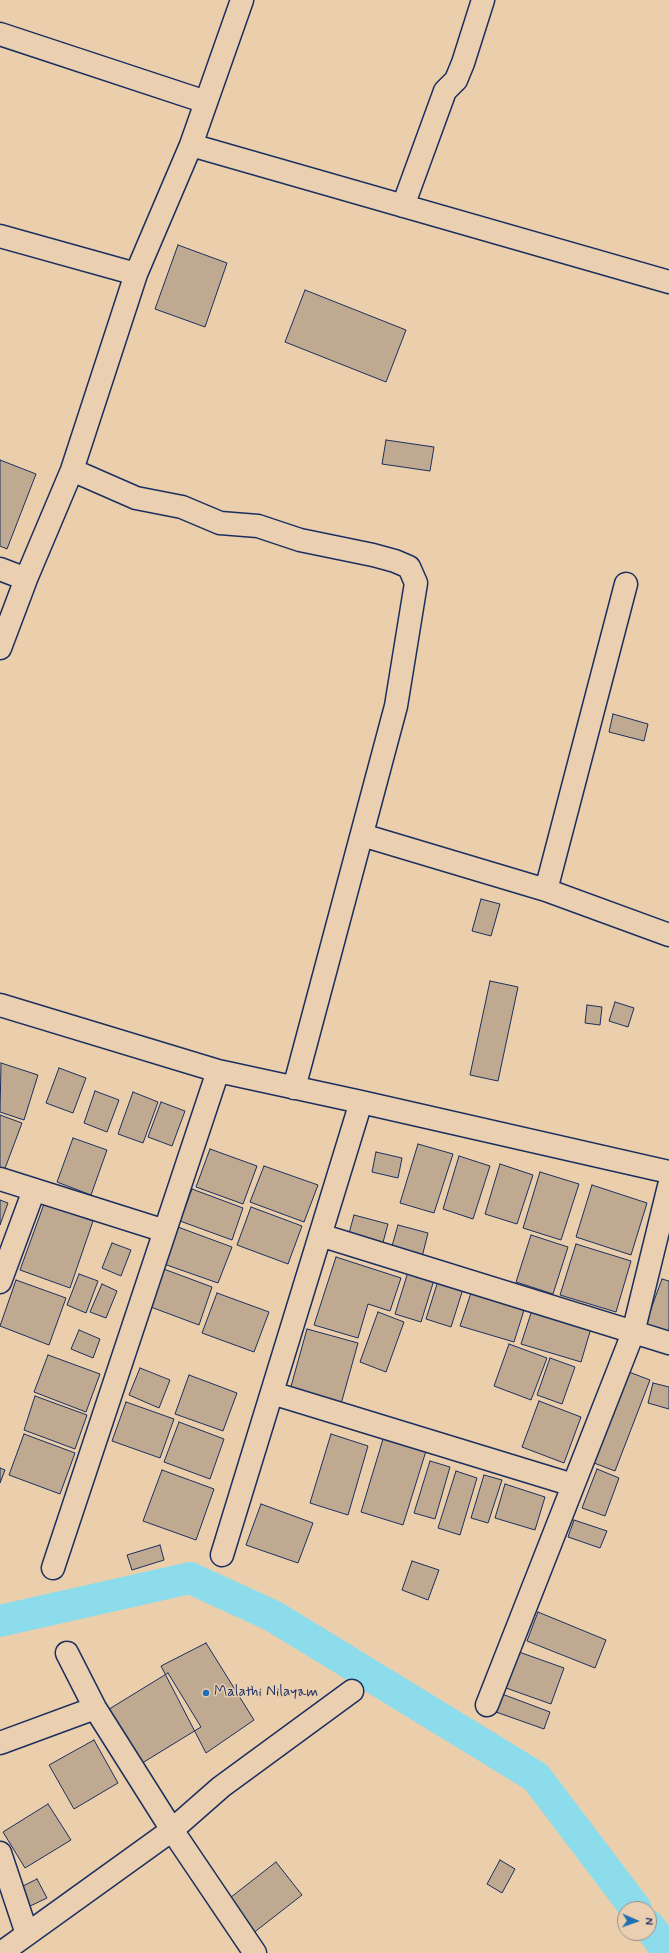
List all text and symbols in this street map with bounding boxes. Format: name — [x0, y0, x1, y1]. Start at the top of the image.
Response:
place label: Malathi Nilayam — [214, 1684, 318, 1702]
marker: Malathi Nilayam — [201, 1688, 211, 1698]
north arrow — [617, 1901, 657, 1941]
text: N — [641, 1917, 655, 1925]

